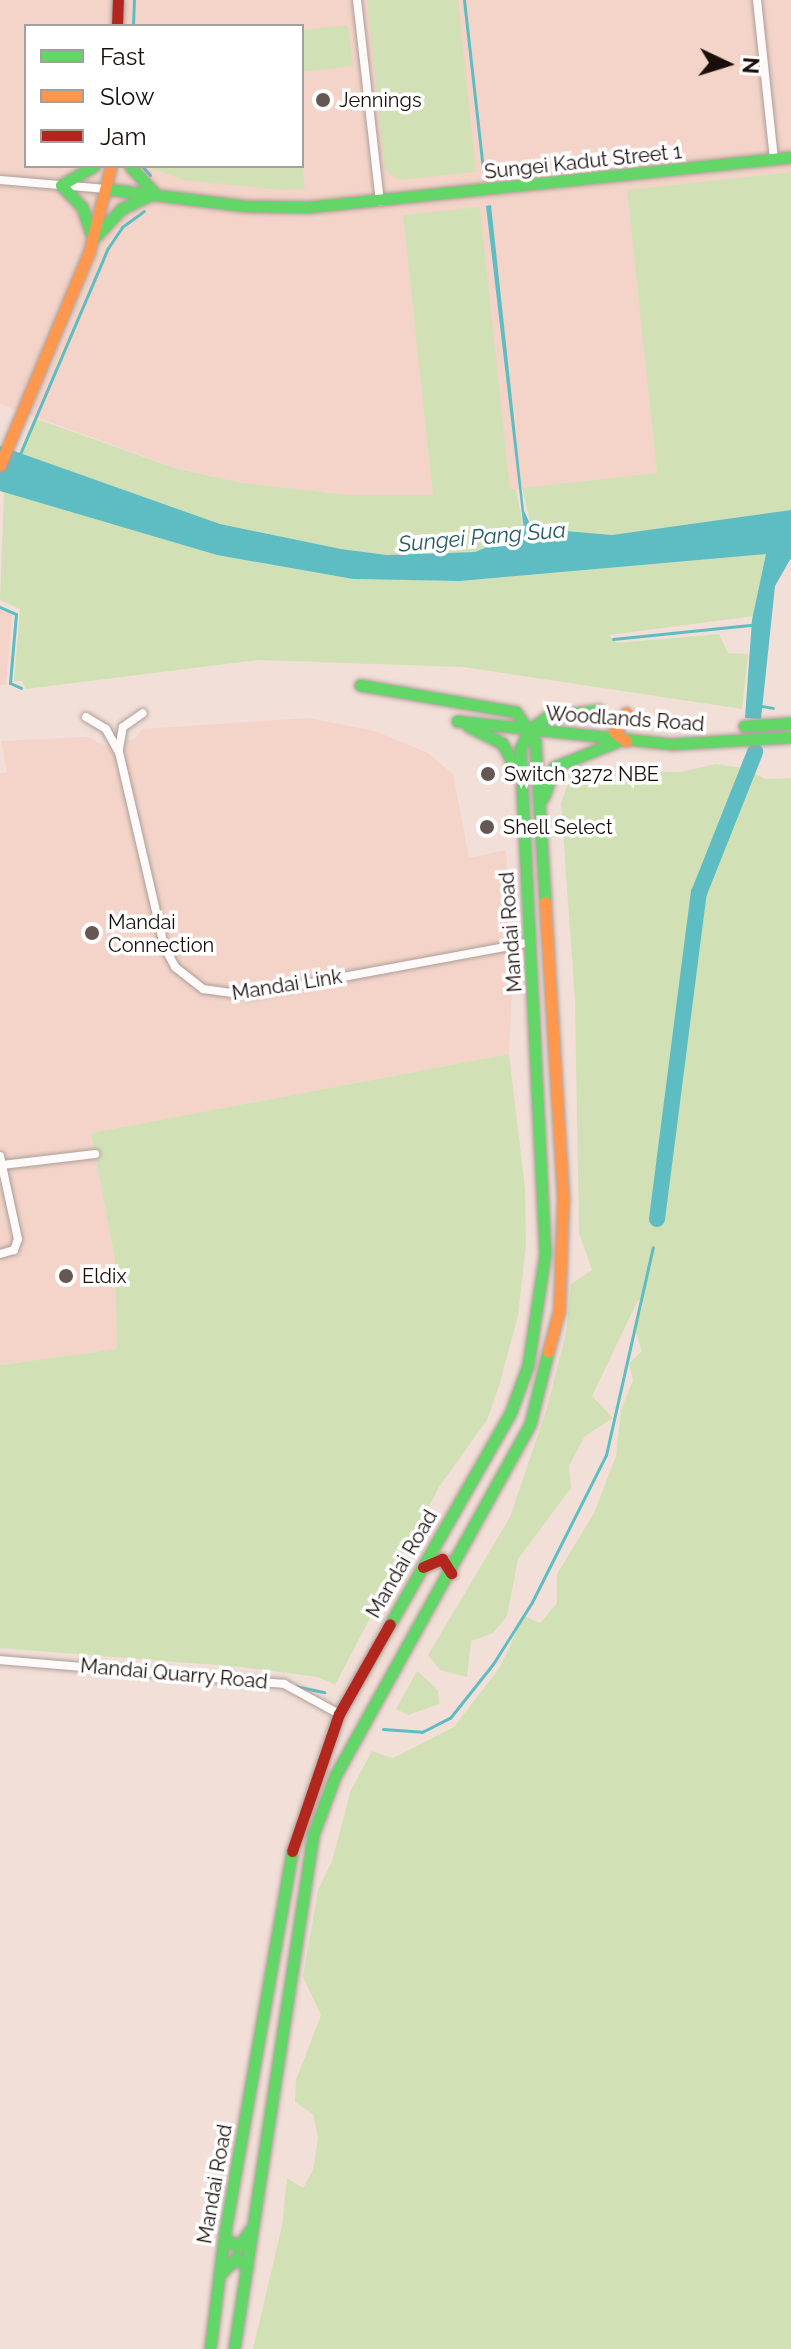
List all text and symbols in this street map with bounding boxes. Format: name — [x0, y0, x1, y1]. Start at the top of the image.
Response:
legend — [24, 24, 304, 168]
north arrow — [687, 24, 767, 104]
text: Fast — [100, 42, 145, 71]
text: N — [737, 56, 764, 75]
text: Slow — [100, 82, 154, 111]
place label: Jennings — [339, 88, 422, 112]
marker: Jennings — [314, 91, 332, 109]
text: Jam — [100, 122, 146, 151]
street label: Sungei Kadut Street 1 — [483, 140, 683, 184]
water label: Sungei Pang Sua — [397, 517, 567, 557]
street label: Woodlands Road — [545, 701, 705, 737]
place label: Switch 3272 NBE — [504, 762, 659, 786]
marker: Switch 3272 NBE — [479, 765, 497, 783]
place label: Shell Select — [503, 815, 613, 839]
marker: Shell Select — [478, 818, 496, 836]
street label: Mandai Road — [495, 871, 527, 993]
place label: Mandai Connection — [108, 910, 214, 957]
marker: Mandai Connection — [83, 924, 101, 942]
street label: Mandai Link — [230, 964, 344, 1006]
place label: Eldix — [82, 1264, 126, 1288]
marker: Eldix — [57, 1267, 75, 1285]
street label: Mandai Road — [361, 1506, 443, 1622]
street label: Mandai Quarry Road — [79, 1654, 269, 1694]
street label: Mandai Road — [193, 2122, 237, 2246]

